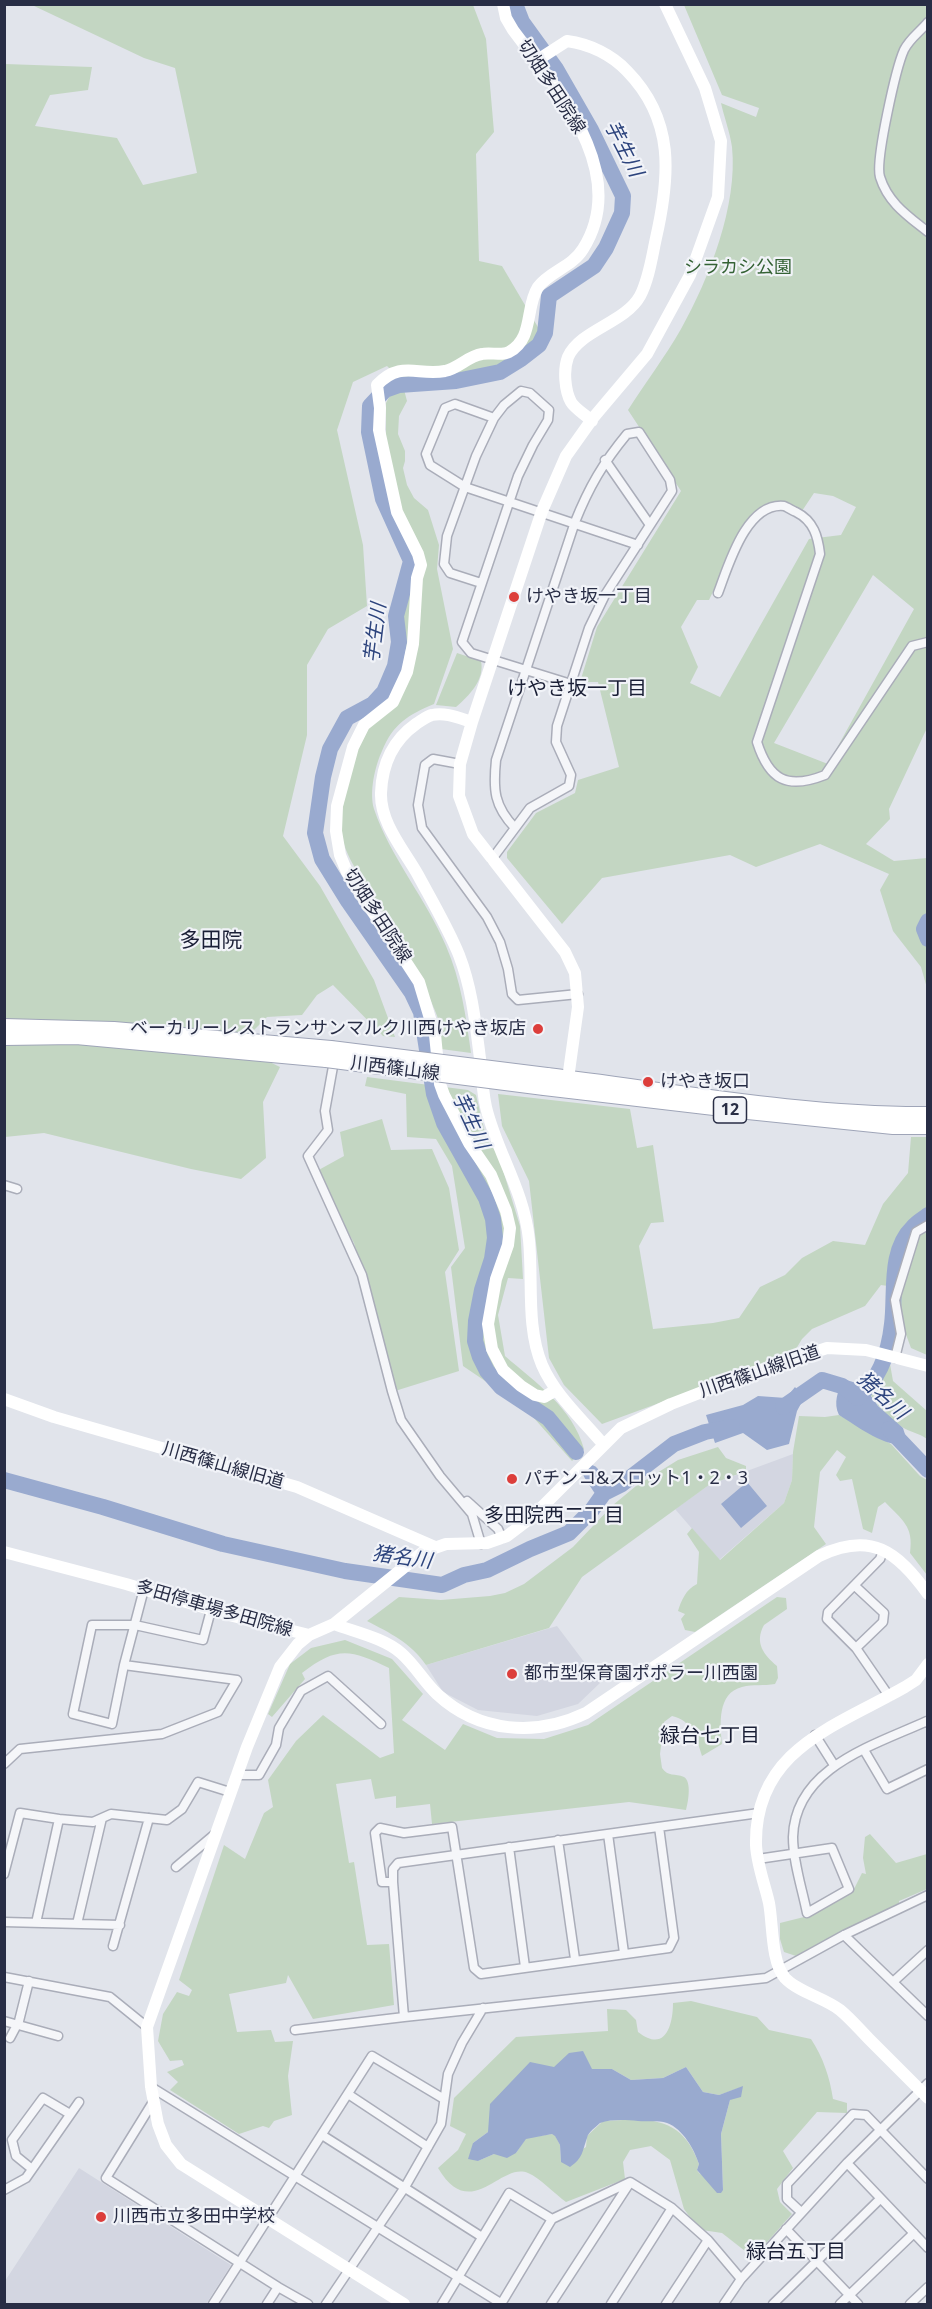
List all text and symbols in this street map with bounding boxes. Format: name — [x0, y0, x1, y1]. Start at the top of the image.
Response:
street label: 切畑多田院線 — [513, 36, 589, 138]
water label: 芋生川 — [599, 117, 647, 181]
park label: シラカシ公園 — [684, 257, 792, 279]
place label: けやき坂一丁目 — [526, 586, 652, 608]
marker: けやき坂一丁目 — [507, 590, 521, 604]
water label: 芋生川 — [360, 602, 392, 664]
district label: けやき坂一丁目 — [507, 677, 647, 701]
street label: 切畑多田院線 — [339, 865, 415, 967]
district label: 多田院 — [180, 928, 242, 954]
place label: ベーカリーレストランサンマルク川西けやき坂店 — [130, 1018, 526, 1040]
marker: ベーカリーレストランサンマルク川西けやき坂店 — [531, 1022, 545, 1036]
street label: 川西篠山線 — [349, 1053, 441, 1085]
place label: けやき坂口 — [660, 1071, 750, 1093]
marker: けやき坂口 — [641, 1075, 655, 1089]
water label: 芋生川 — [446, 1089, 494, 1153]
road number: 12 — [714, 1097, 746, 1123]
street label: 川西篠山線旧道 — [697, 1341, 823, 1403]
water label: 猪名川 — [852, 1367, 912, 1425]
street label: 川西篠山線旧道 — [159, 1438, 287, 1494]
place label: パチンコ&スロット1・2・3 — [524, 1468, 748, 1490]
marker: パチンコ&スロット1・2・3 — [505, 1472, 519, 1486]
district label: 多田院西二丁目 — [484, 1504, 624, 1528]
water label: 猪名川 — [371, 1542, 433, 1574]
street label: 多田停車場多田院線 — [133, 1576, 295, 1642]
place label: 都市型保育園ポポラー川西園 — [524, 1663, 758, 1685]
marker: 都市型保育園ポポラー川西園 — [505, 1667, 519, 1681]
district label: 緑台七丁目 — [660, 1724, 760, 1748]
place label: 川西市立多田中学校 — [113, 2206, 275, 2228]
marker: 川西市立多田中学校 — [94, 2210, 108, 2224]
district label: 緑台五丁目 — [746, 2240, 846, 2264]

